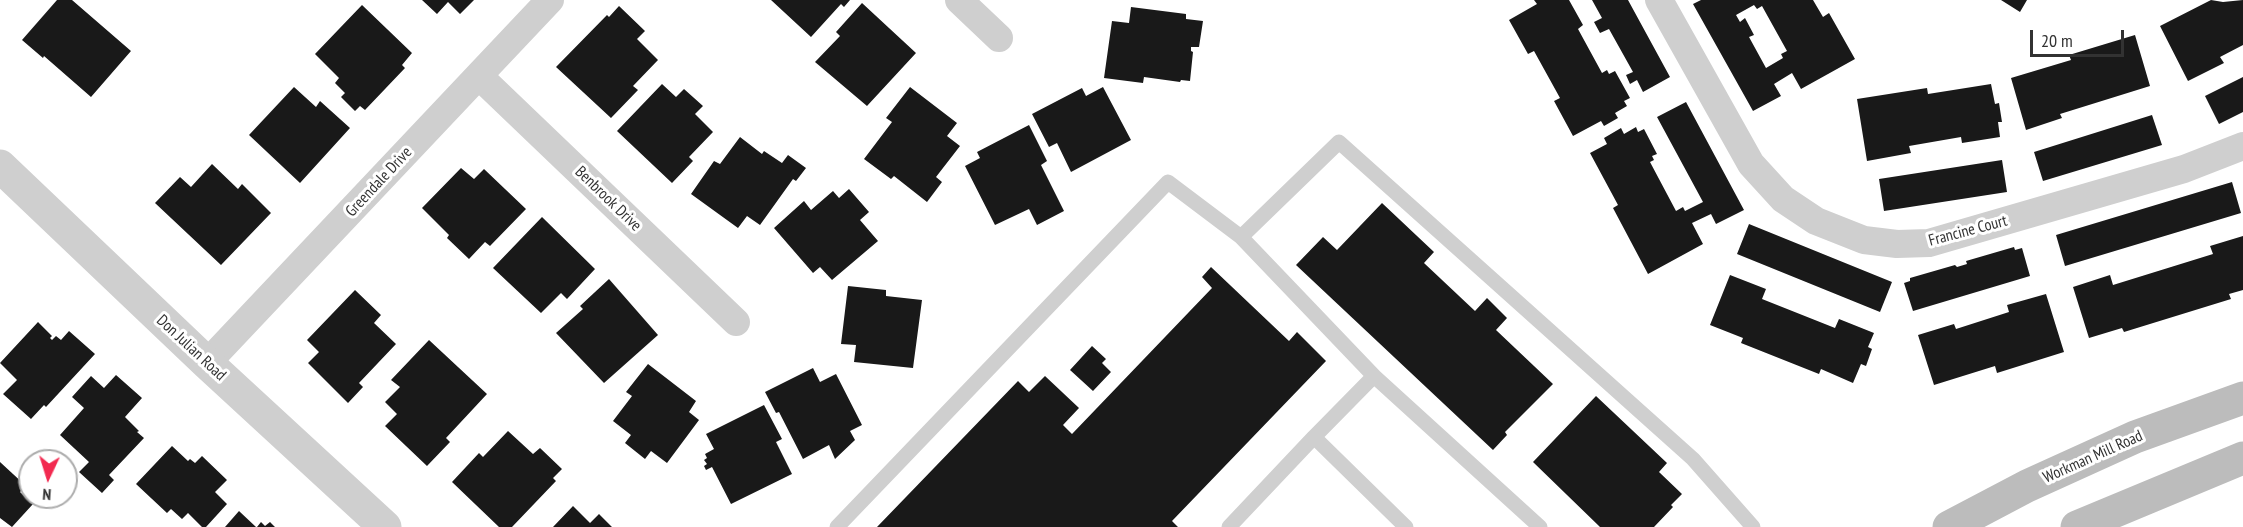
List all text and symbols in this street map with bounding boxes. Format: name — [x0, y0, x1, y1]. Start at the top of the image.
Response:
scale bar — [2033, 18, 2128, 56]
text: 20 m — [2041, 29, 2073, 52]
street label: Greendale Drive — [342, 143, 416, 221]
street label: Benbrook Drive — [571, 163, 645, 235]
street label: Francine Court — [1927, 211, 2009, 251]
street label: Don Julian Road — [152, 311, 230, 385]
street label: Workman Mill Road — [2040, 427, 2146, 487]
north arrow — [18, 449, 78, 509]
text: N — [42, 485, 52, 505]

